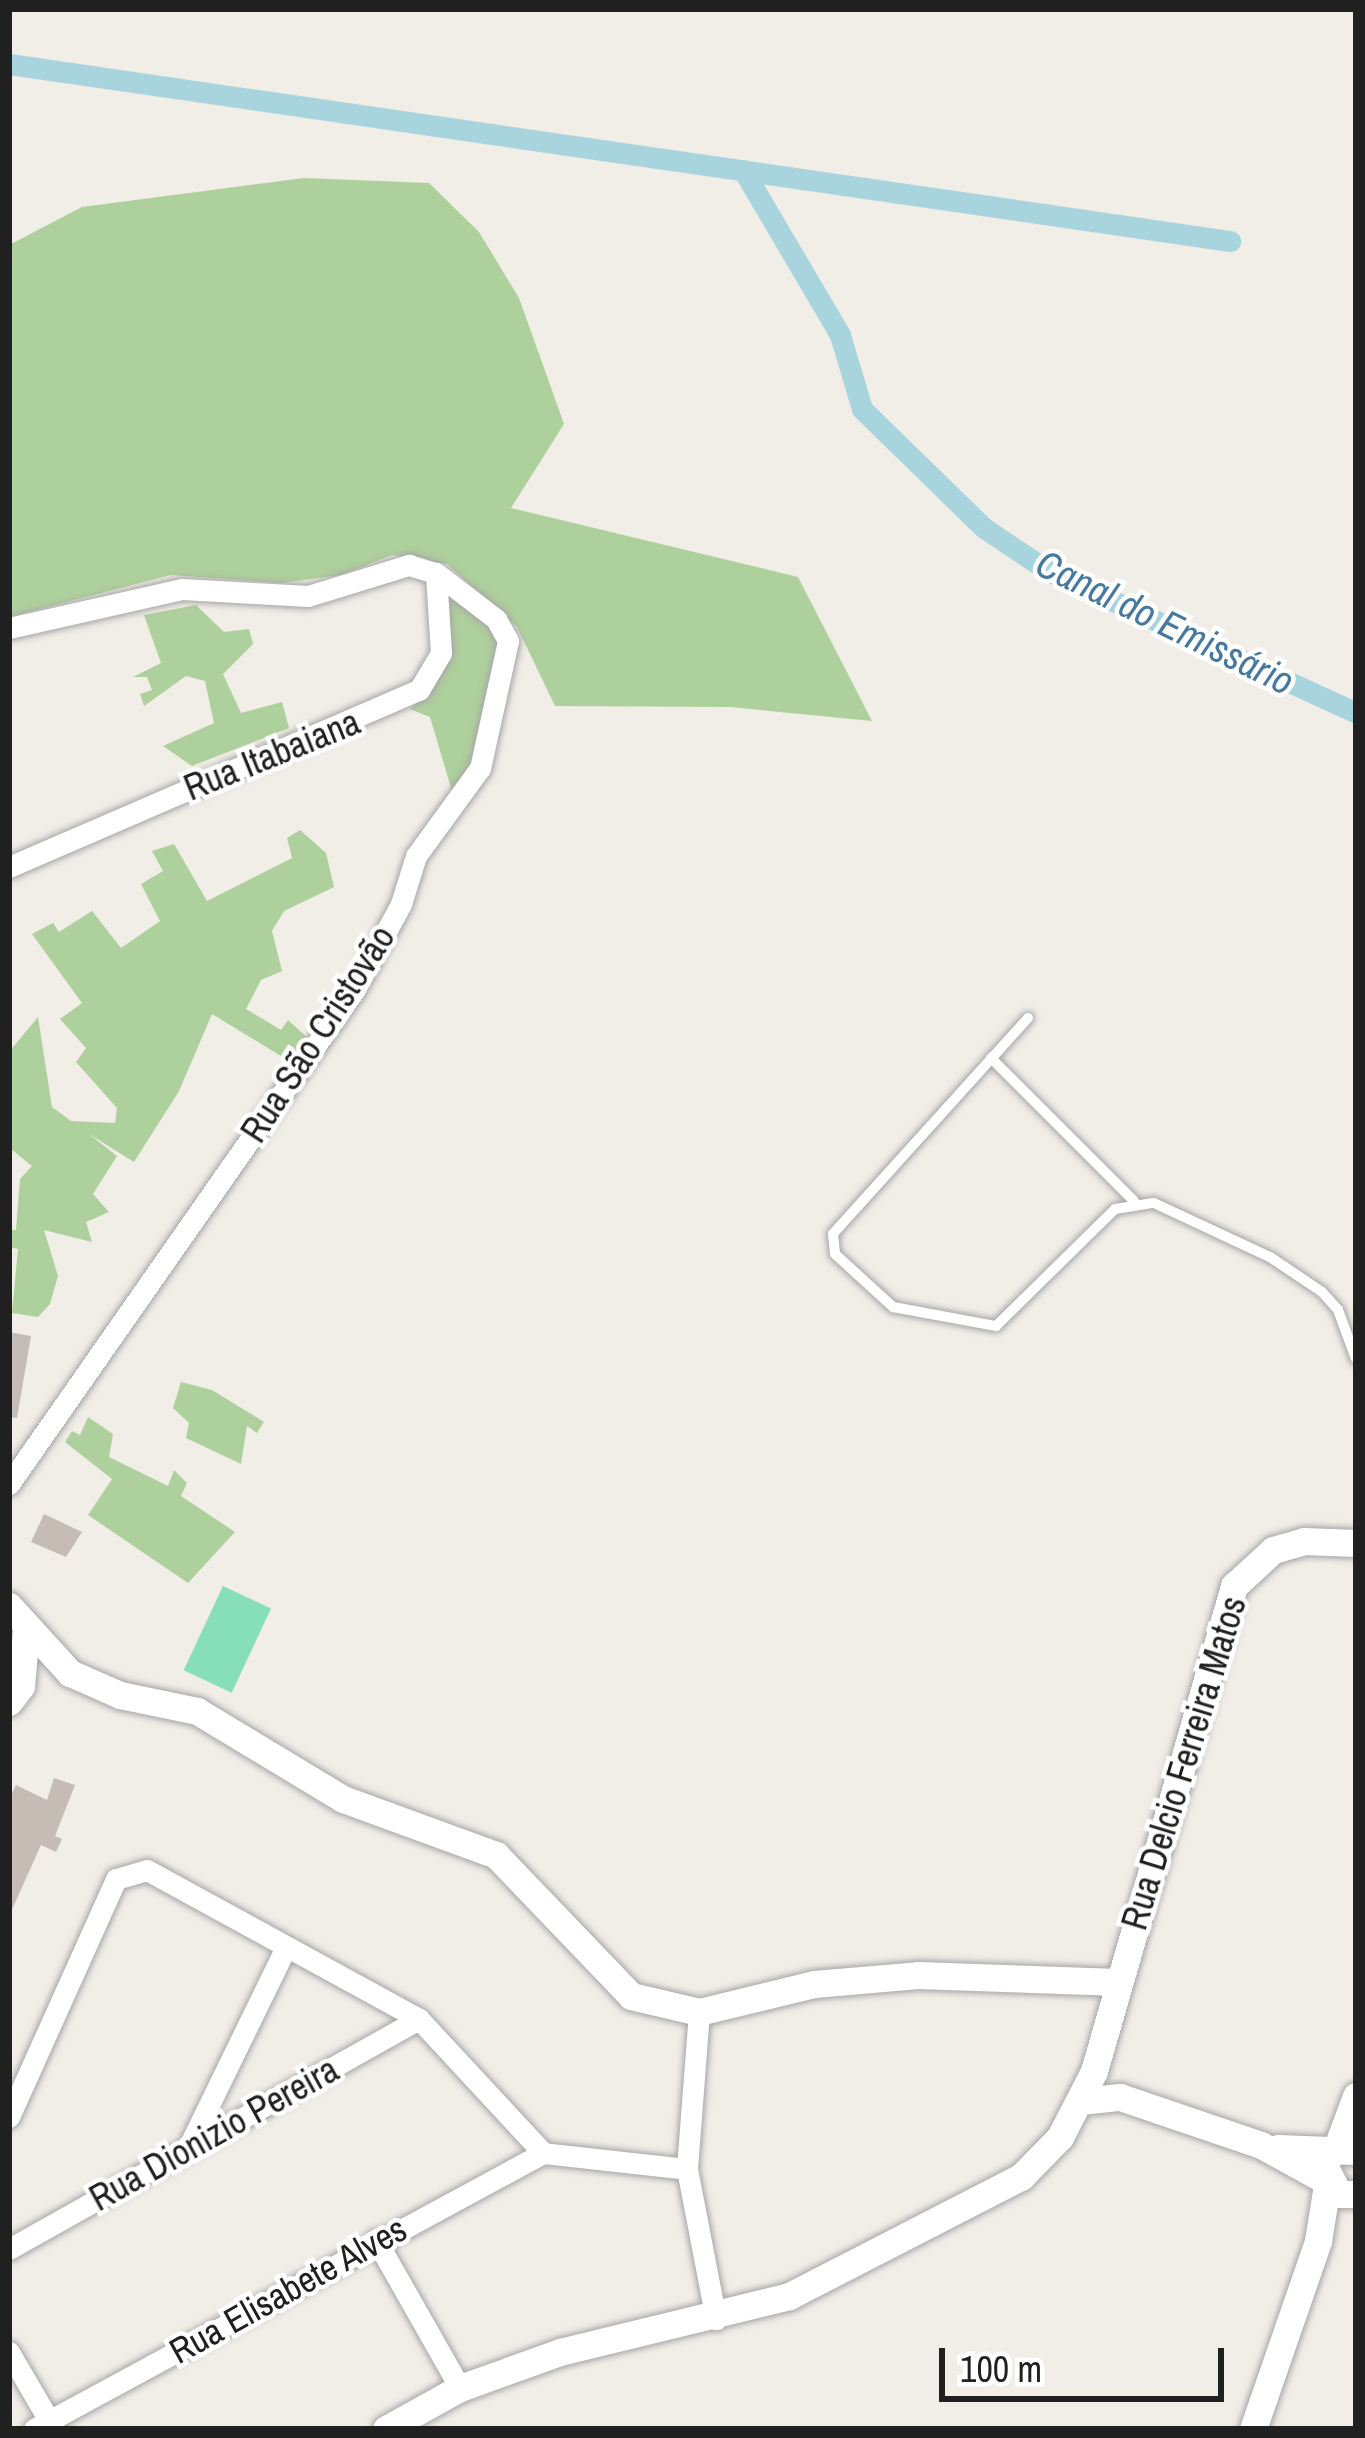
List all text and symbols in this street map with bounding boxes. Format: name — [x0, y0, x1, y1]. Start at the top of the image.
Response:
water label: Canal do Emissário — [1029, 539, 1301, 705]
street label: Rua Itabaiana — [178, 700, 366, 810]
street label: Rua São Cristovão — [232, 918, 404, 1150]
street label: Rua Delcio Ferreira Matos — [1113, 1591, 1255, 1935]
street label: Rua Dionizio Pereira — [82, 2048, 346, 2220]
street label: Rua Elisabete Alves — [161, 2207, 415, 2373]
scale bar — [945, 2324, 1230, 2398]
text: 100 m — [960, 2345, 1042, 2393]

